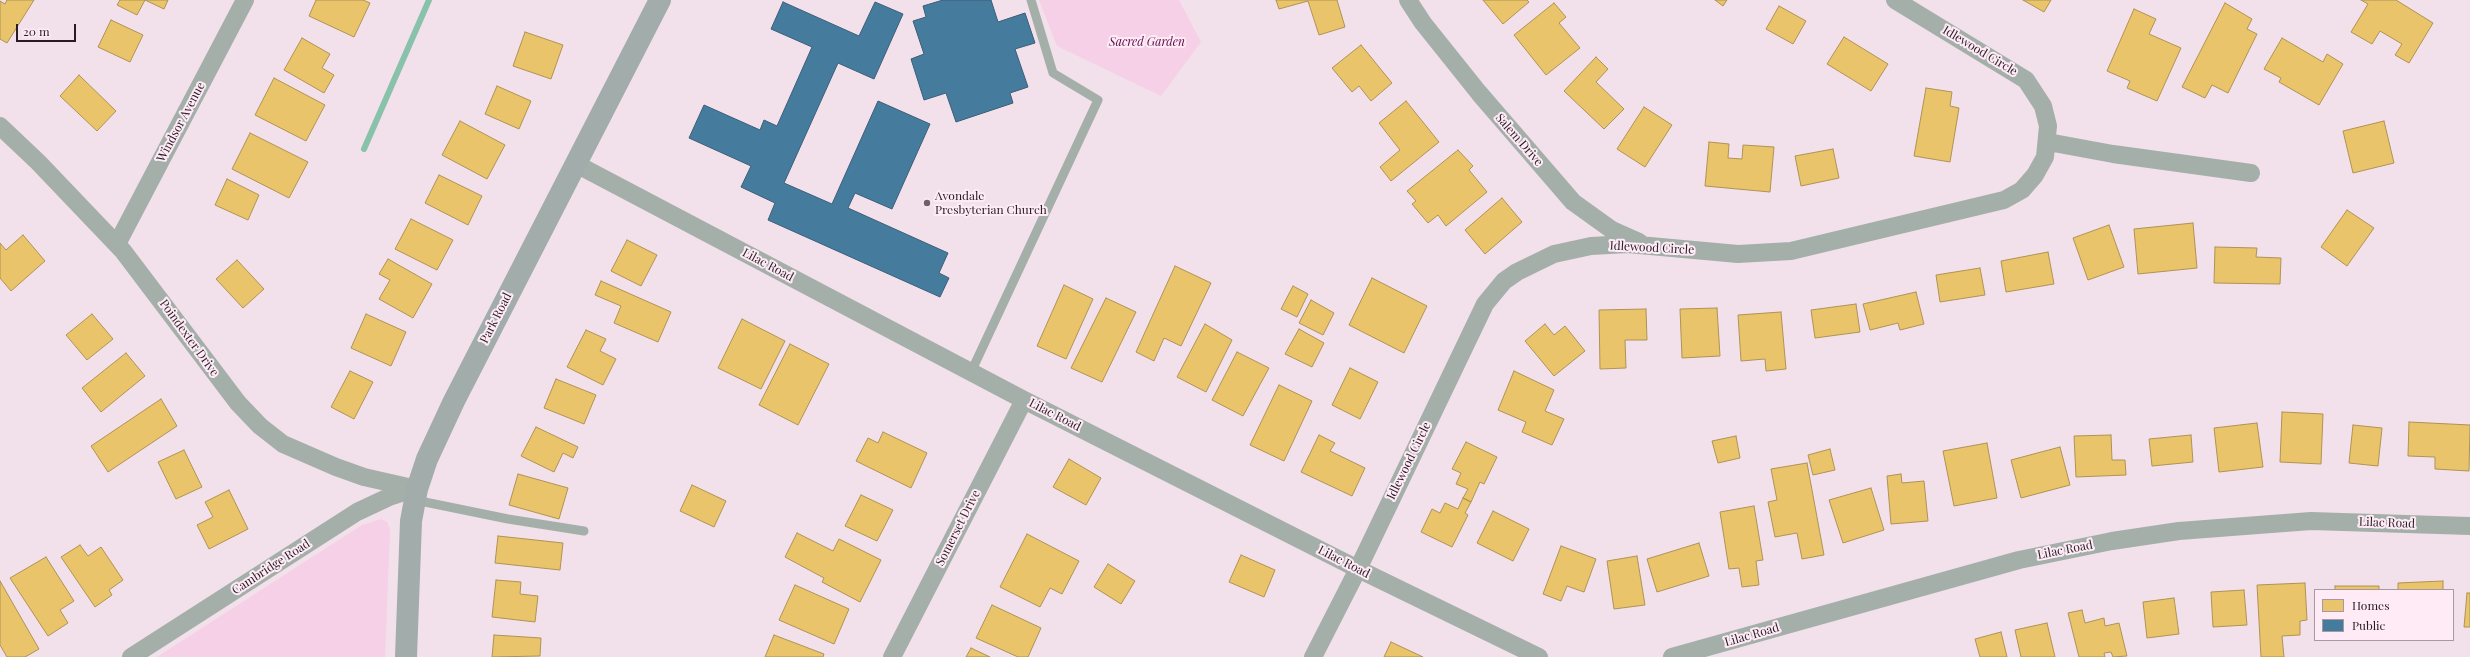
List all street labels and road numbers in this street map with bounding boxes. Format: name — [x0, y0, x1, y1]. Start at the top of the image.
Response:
street label: Idlewood Circle — [1940, 23, 2020, 79]
street label: Windsor Avenue — [154, 80, 208, 164]
street label: Salem Drive — [1492, 111, 1546, 169]
street label: Idlewood Circle — [1609, 239, 1695, 257]
street label: Lilac Road — [740, 245, 796, 285]
street label: Park Road — [477, 290, 515, 346]
street label: Poindexter Drive — [156, 297, 222, 379]
street label: Lilac Road — [1027, 396, 1083, 434]
street label: Idlewood Circle — [1384, 420, 1434, 502]
street label: Somerset Drive — [933, 488, 983, 568]
street label: Lilac Road — [2359, 515, 2415, 531]
street label: Cambridge Road — [229, 536, 313, 598]
street label: Lilac Road — [2036, 538, 2094, 562]
street label: Lilac Road — [1316, 543, 1372, 581]
street label: Lilac Road — [1723, 620, 1781, 650]

